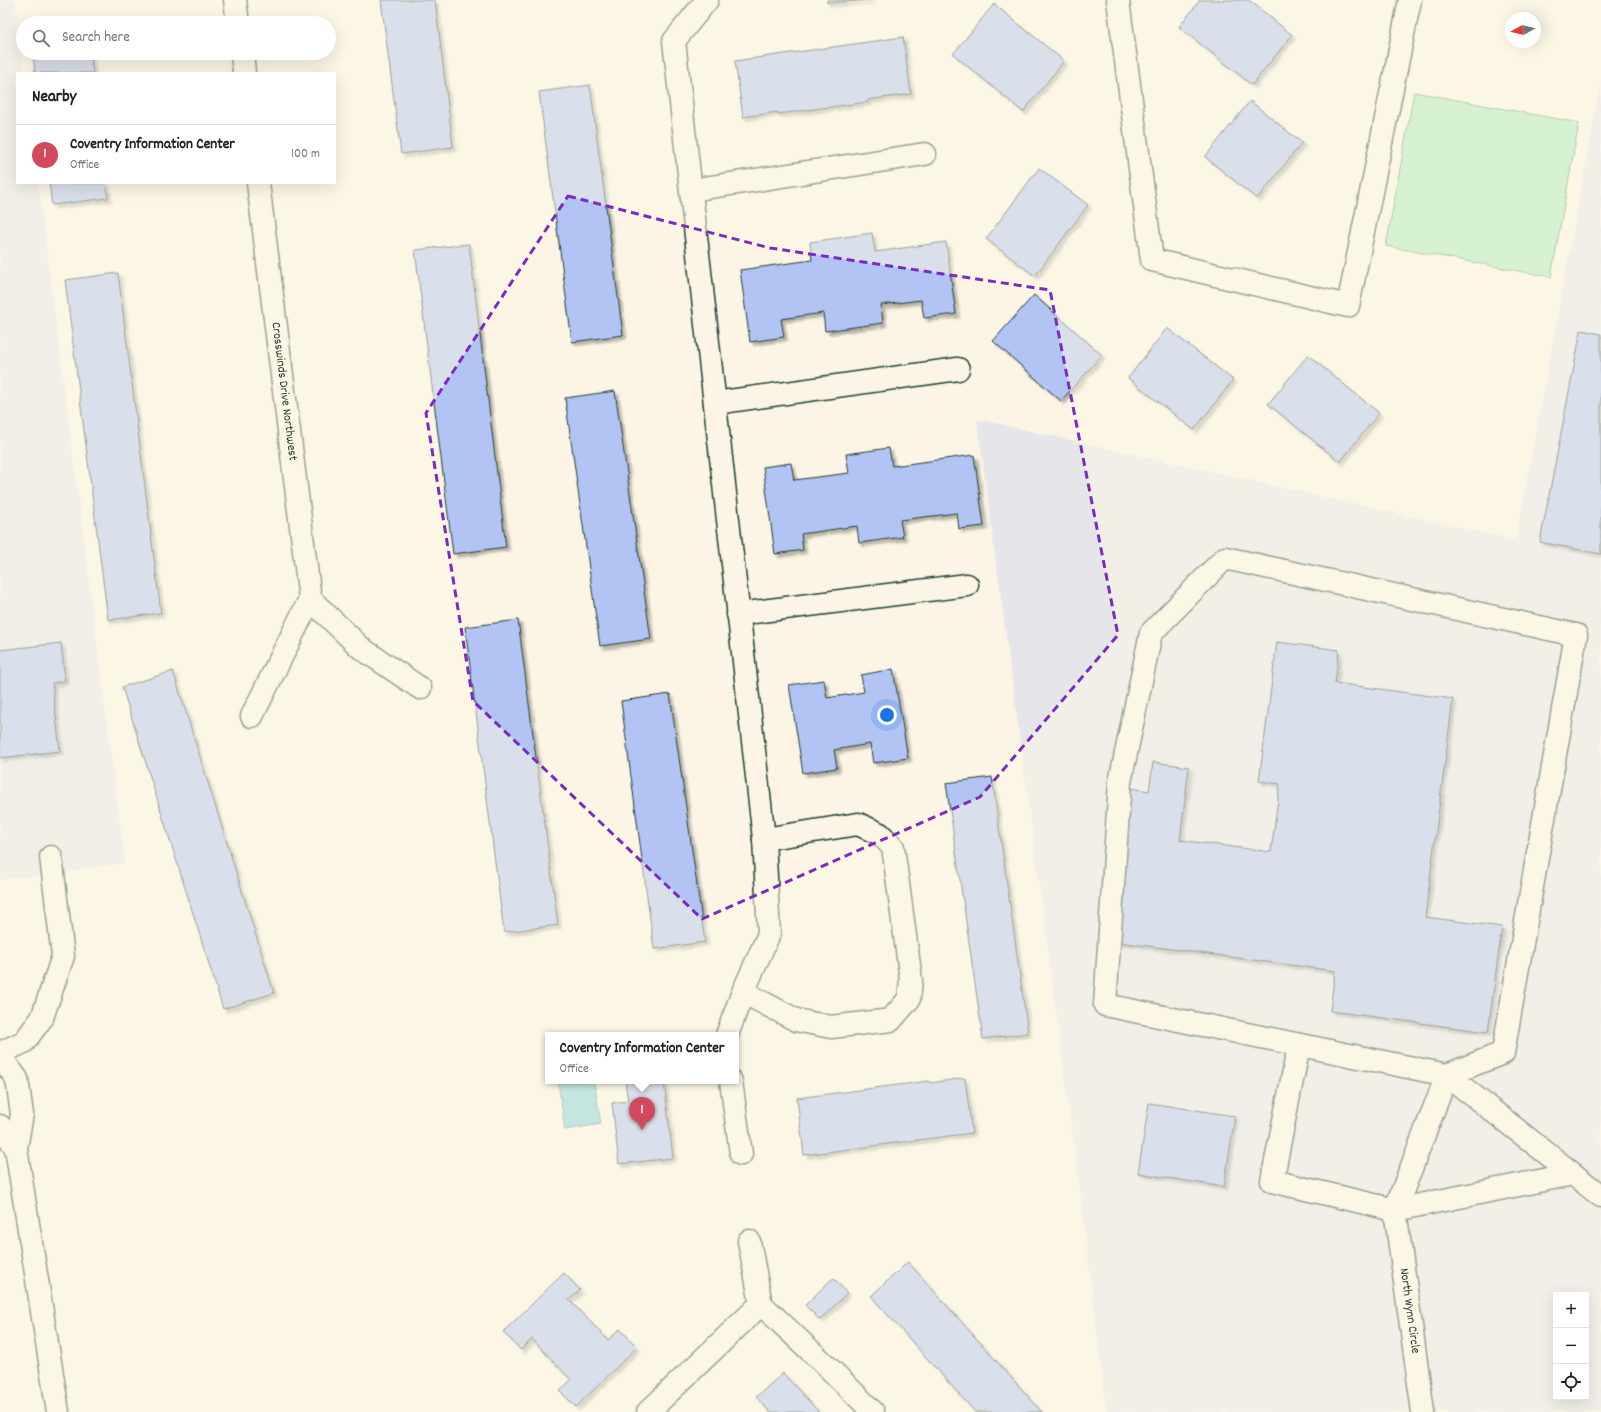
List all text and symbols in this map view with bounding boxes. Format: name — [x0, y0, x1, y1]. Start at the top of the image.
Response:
north arrow — [1505, 12, 1541, 48]
search box — [16, 16, 336, 60]
icon: search — [30, 27, 52, 49]
text: Search here — [62, 27, 130, 49]
text: Nearby — [32, 86, 76, 110]
text: Coventry Information Center — [70, 134, 235, 156]
text: 1 — [44, 145, 46, 164]
text: 100 m — [291, 145, 320, 164]
text: Office — [70, 156, 99, 175]
street label: Crosswinds Drive Northwest — [266, 321, 302, 462]
your location — [877, 705, 897, 725]
popup — [545, 1032, 739, 1084]
text: Coventry Information Center — [560, 1038, 724, 1060]
text: Office — [560, 1060, 589, 1079]
pin: 1 — [629, 1097, 655, 1130]
street label: North Wynn Circle — [1394, 1267, 1424, 1355]
map controls — [1553, 1292, 1589, 1400]
button: + — [1553, 1292, 1589, 1328]
button: − — [1553, 1328, 1589, 1364]
button: locate — [1553, 1364, 1589, 1400]

